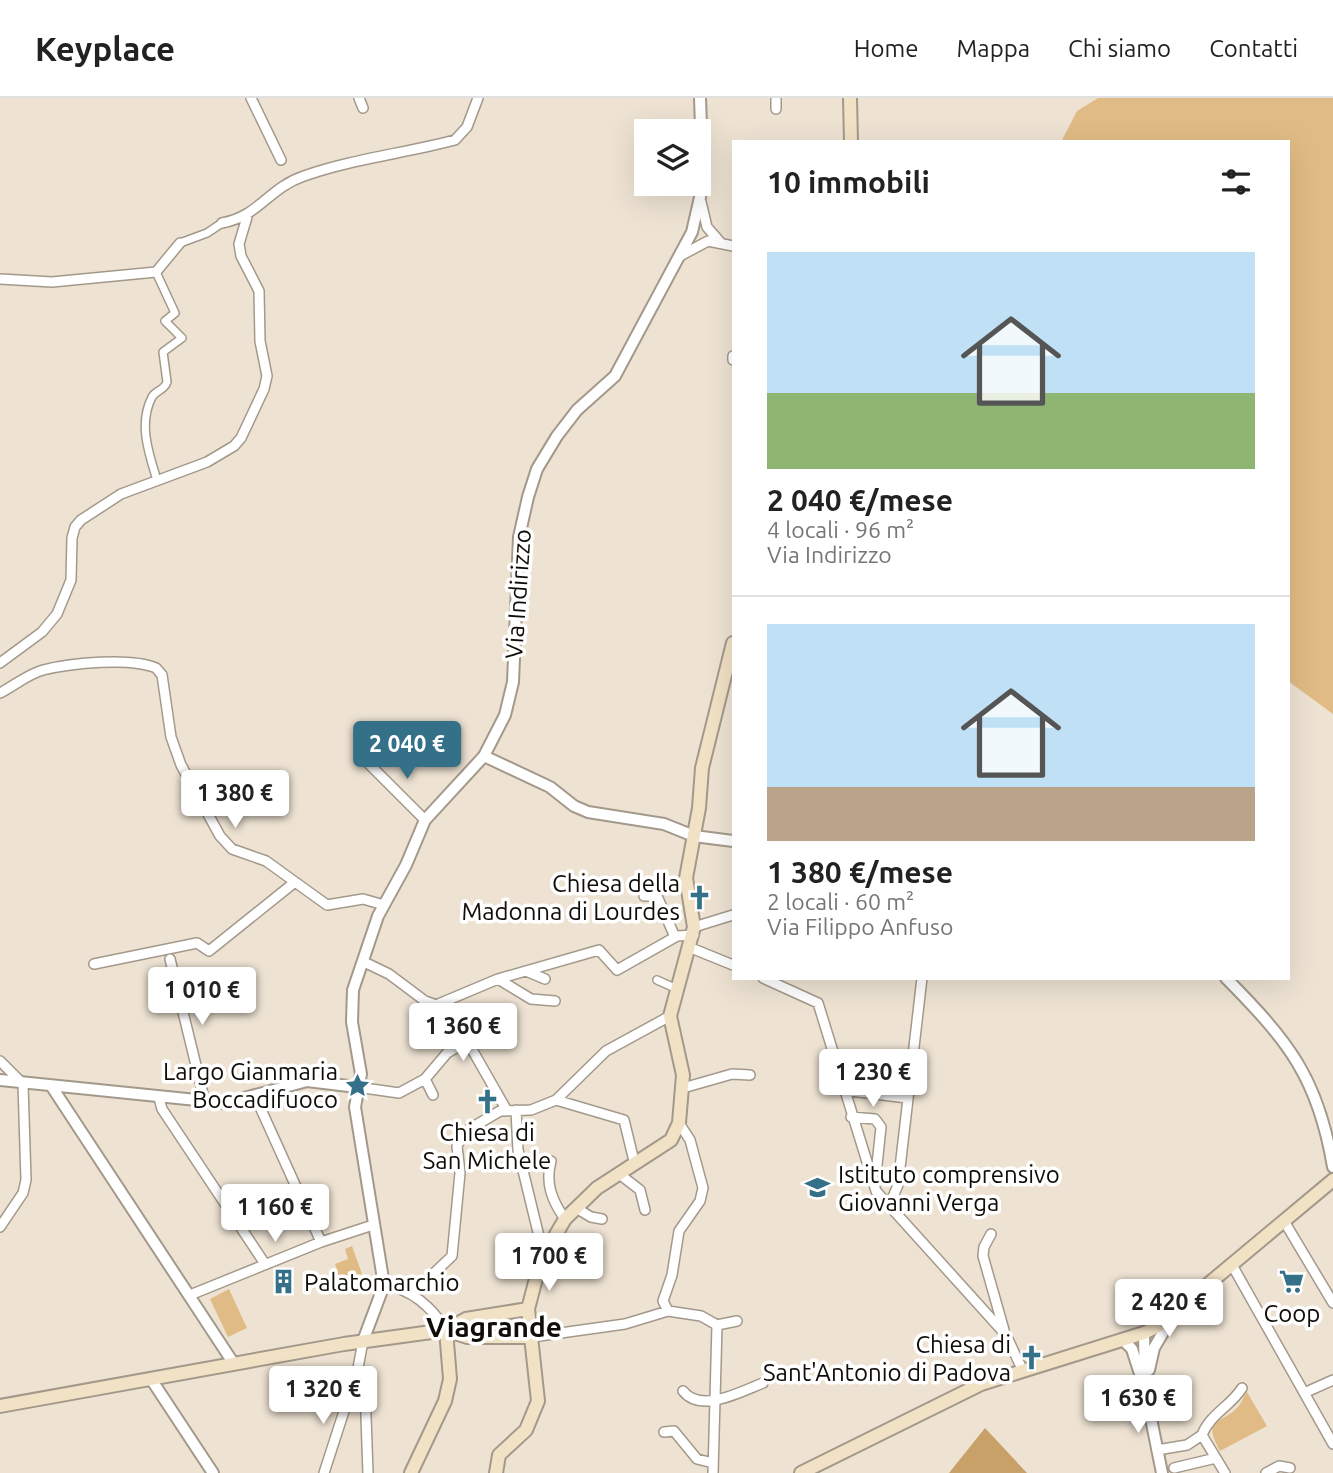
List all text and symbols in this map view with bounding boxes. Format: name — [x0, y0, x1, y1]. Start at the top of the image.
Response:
text: Keyplace — [35, 30, 175, 67]
text: Home — [854, 35, 918, 62]
text: Mappa — [956, 35, 1030, 62]
text: Chi siamo — [1068, 35, 1171, 62]
text: Contatti — [1209, 35, 1298, 62]
map controls — [634, 119, 711, 196]
button: layers — [634, 119, 711, 196]
icon: filters — [1217, 163, 1255, 201]
text: 10 immobili — [767, 165, 930, 199]
icon: home — [948, 298, 1074, 424]
text: 2 040 €/mese — [767, 483, 953, 517]
text: 4 locali · 96 m² — [767, 517, 914, 542]
street label: Via Indirizzo — [500, 528, 536, 660]
text: Via Indirizzo — [767, 542, 892, 567]
icon: home — [948, 670, 1074, 796]
pin: 2 040 € — [342, 722, 472, 781]
text: 2 040 € — [369, 731, 445, 756]
pin: 1 380 € — [170, 770, 300, 830]
text: 1 380 € — [197, 780, 273, 805]
text: 1 380 €/mese — [767, 855, 953, 889]
place label: Chiesa della Madonna di Lourdes — [461, 870, 680, 925]
church icon: Chiesa della Madonna di Lourdes — [686, 883, 714, 911]
text: 2 locali · 60 m² — [767, 889, 914, 914]
text: Via Filippo Anfuso — [767, 914, 953, 939]
pin: 1 010 € — [137, 968, 267, 1027]
text: 1 010 € — [164, 977, 240, 1002]
pin: 1 360 € — [398, 1004, 528, 1063]
text: 1 360 € — [425, 1013, 501, 1038]
pin: 1 230 € — [808, 1049, 938, 1109]
place label: Largo Gianmaria Boccadifuoco — [163, 1058, 338, 1113]
text: 1 230 € — [835, 1059, 911, 1084]
place icon: Largo Gianmaria Boccadifuoco — [344, 1071, 372, 1099]
church icon: Chiesa di San Michele — [473, 1087, 501, 1115]
place label: Chiesa di San Michele — [423, 1119, 551, 1174]
place label: Istituto comprensivo Giovanni Verga — [838, 1161, 1060, 1216]
school or university icon: Istituto comprensivo Giovanni Verga — [804, 1174, 832, 1202]
pin: 1 160 € — [210, 1184, 340, 1244]
text: 1 160 € — [237, 1194, 313, 1219]
pin: 1 700 € — [484, 1234, 614, 1293]
text: 1 700 € — [511, 1243, 587, 1268]
building icon: Palatomarchio — [270, 1268, 298, 1296]
supermarket icon: Coop — [1278, 1268, 1306, 1296]
place label: Palatomarchio — [304, 1269, 459, 1296]
pin: 2 420 € — [1104, 1280, 1234, 1339]
text: 2 420 € — [1131, 1289, 1207, 1314]
place label: Coop — [1264, 1300, 1320, 1327]
district label: Viagrande — [426, 1311, 562, 1342]
place label: Chiesa di Sant'Antonio di Padova — [763, 1331, 1011, 1386]
church icon: Chiesa di Sant'Antonio di Padova — [1017, 1344, 1045, 1372]
pin: 1 320 € — [258, 1366, 388, 1426]
text: 1 320 € — [285, 1376, 361, 1401]
pin: 1 630 € — [1073, 1376, 1203, 1435]
text: 1 630 € — [1100, 1385, 1176, 1410]

